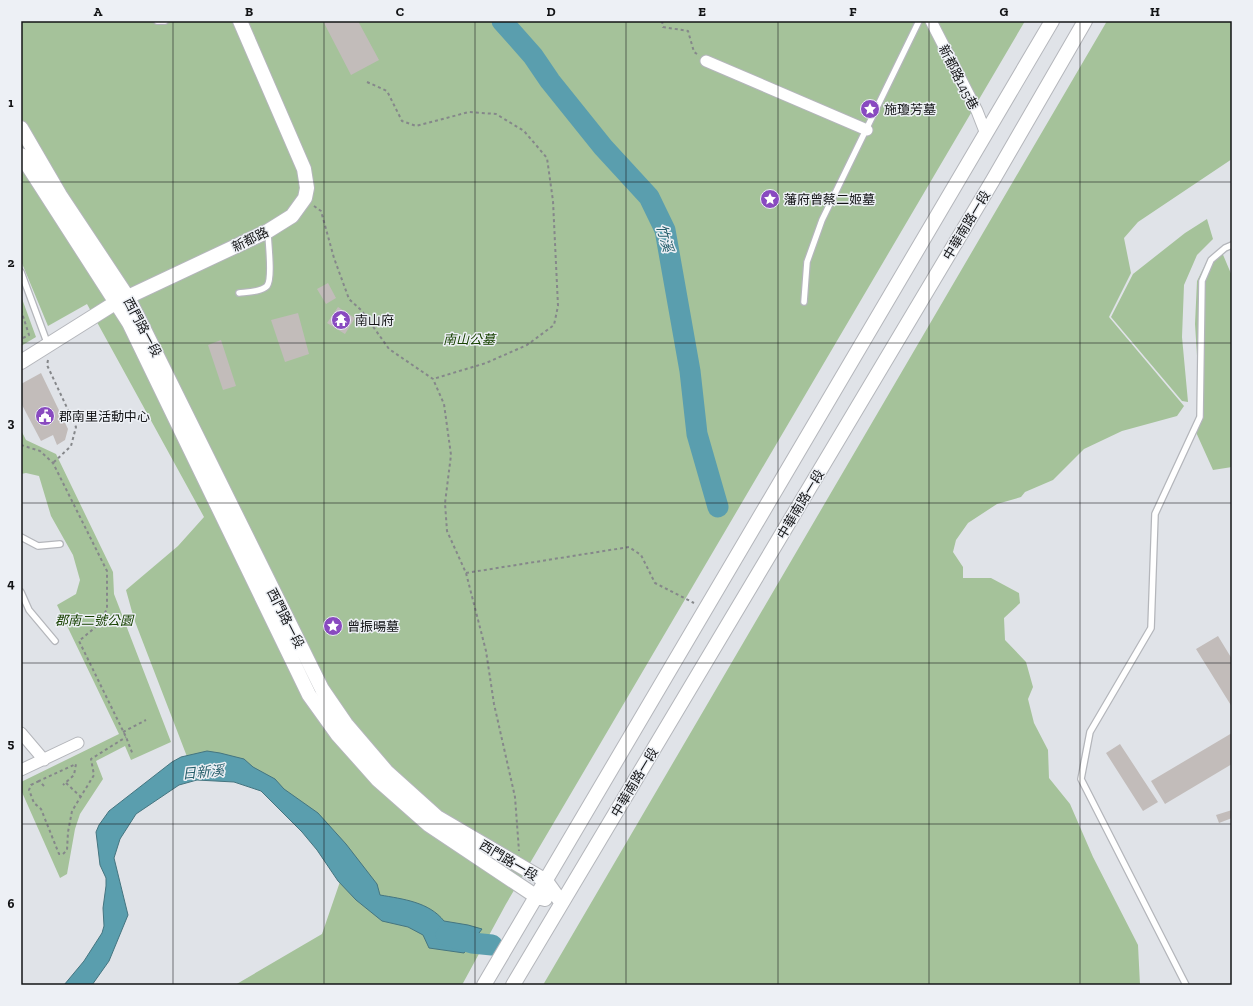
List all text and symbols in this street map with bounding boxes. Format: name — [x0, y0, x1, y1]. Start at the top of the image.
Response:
text: A — [94, 4, 103, 19]
text: B — [245, 4, 253, 19]
text: C — [396, 4, 404, 19]
text: D — [546, 4, 556, 19]
text: E — [698, 4, 706, 19]
text: F — [849, 4, 857, 19]
text: G — [1000, 4, 1009, 19]
text: H — [1150, 4, 1160, 19]
street label: 新都路145巷 — [936, 42, 981, 112]
text: 1 — [8, 95, 14, 110]
place icon: 施瓊芳墓 — [859, 98, 881, 120]
place label: 施瓊芳墓 — [884, 102, 936, 117]
place icon: 藩府曾蔡二姬墓 — [759, 188, 781, 210]
street label: 中華南路一段 — [940, 188, 993, 263]
place label: 藩府曾蔡二姬墓 — [784, 192, 875, 207]
water label: 竹溪 — [653, 222, 677, 256]
street label: 新都路 — [229, 224, 271, 255]
text: 2 — [8, 255, 15, 270]
street label: 西門路一段 — [121, 295, 164, 359]
temple icon: 南山府 — [330, 309, 352, 331]
place label: 南山府 — [355, 313, 394, 328]
park label: 南山公墓 — [443, 332, 497, 347]
public building icon: 郡南里活動中心 — [34, 405, 56, 427]
place label: 郡南里活動中心 — [59, 409, 150, 424]
text: 3 — [8, 415, 15, 430]
street label: 中華南路一段 — [774, 467, 827, 542]
text: 4 — [7, 576, 15, 591]
street label: 西門路一段 — [264, 586, 307, 651]
park label: 郡南二號公園 — [55, 613, 135, 628]
place icon: 曾振暘墓 — [322, 615, 344, 637]
place label: 曾振暘墓 — [347, 619, 399, 634]
text: 5 — [8, 736, 15, 751]
street label: 中華南路一段 — [608, 745, 661, 820]
water label: 日新溪 — [181, 762, 227, 783]
street label: 西門路一段 — [477, 837, 540, 884]
text: 6 — [8, 896, 15, 911]

